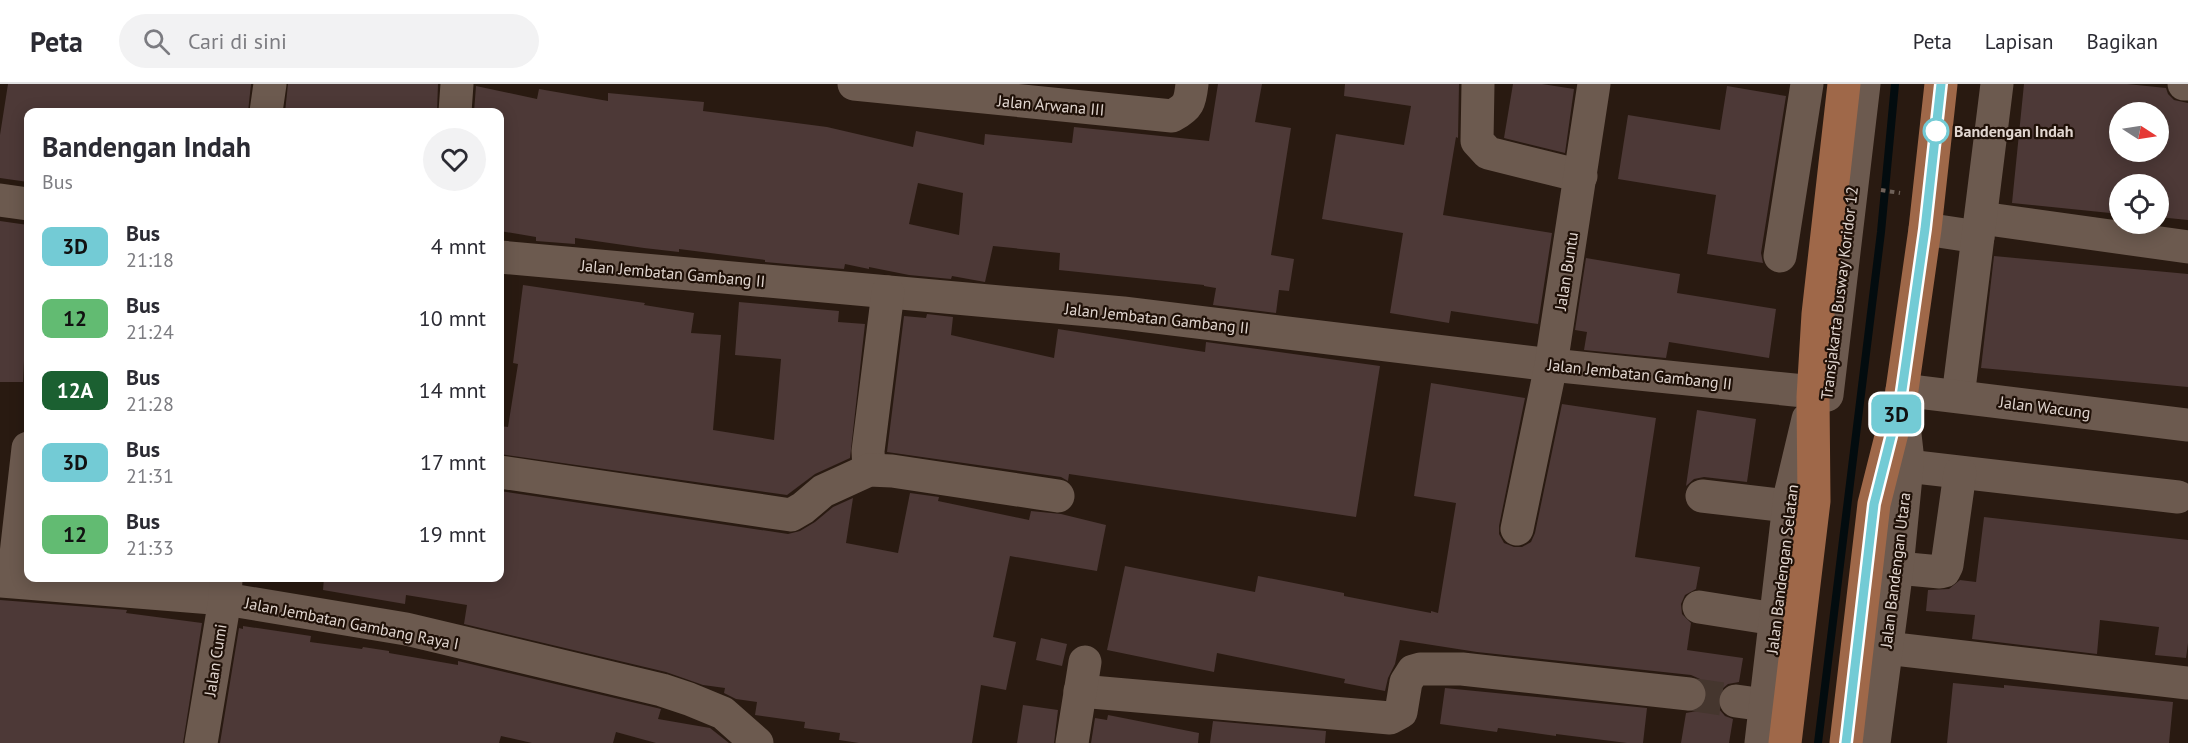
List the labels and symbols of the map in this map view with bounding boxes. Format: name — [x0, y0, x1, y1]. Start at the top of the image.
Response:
street label: Jalan Arwana III — [996, 90, 1105, 120]
north arrow — [2109, 102, 2169, 162]
marker: Bandengan Indah — [1923, 118, 1949, 144]
place label: Bandengan Indah — [1954, 121, 2073, 141]
street label: Transjakarta Busway Koridor 12 — [1816, 185, 1862, 401]
street label: Jalan Buntu — [1550, 230, 1582, 313]
street label: Jalan Jembatan Gambang II — [579, 255, 766, 291]
street label: Jalan Jembatan Gambang II — [1063, 298, 1250, 338]
street label: Jalan Jembatan Gambang II — [1546, 354, 1733, 394]
street label: Jalan Wacung — [1997, 391, 2092, 423]
line badge: 3D — [1869, 394, 1923, 434]
street label: Jalan Bandengan Selatan — [1762, 483, 1802, 656]
street label: Jalan Bandengan Utara — [1875, 491, 1914, 650]
street label: Jalan Jembatan Gambang Raya I — [242, 592, 461, 654]
street label: Jalan Cumi — [199, 622, 231, 699]

